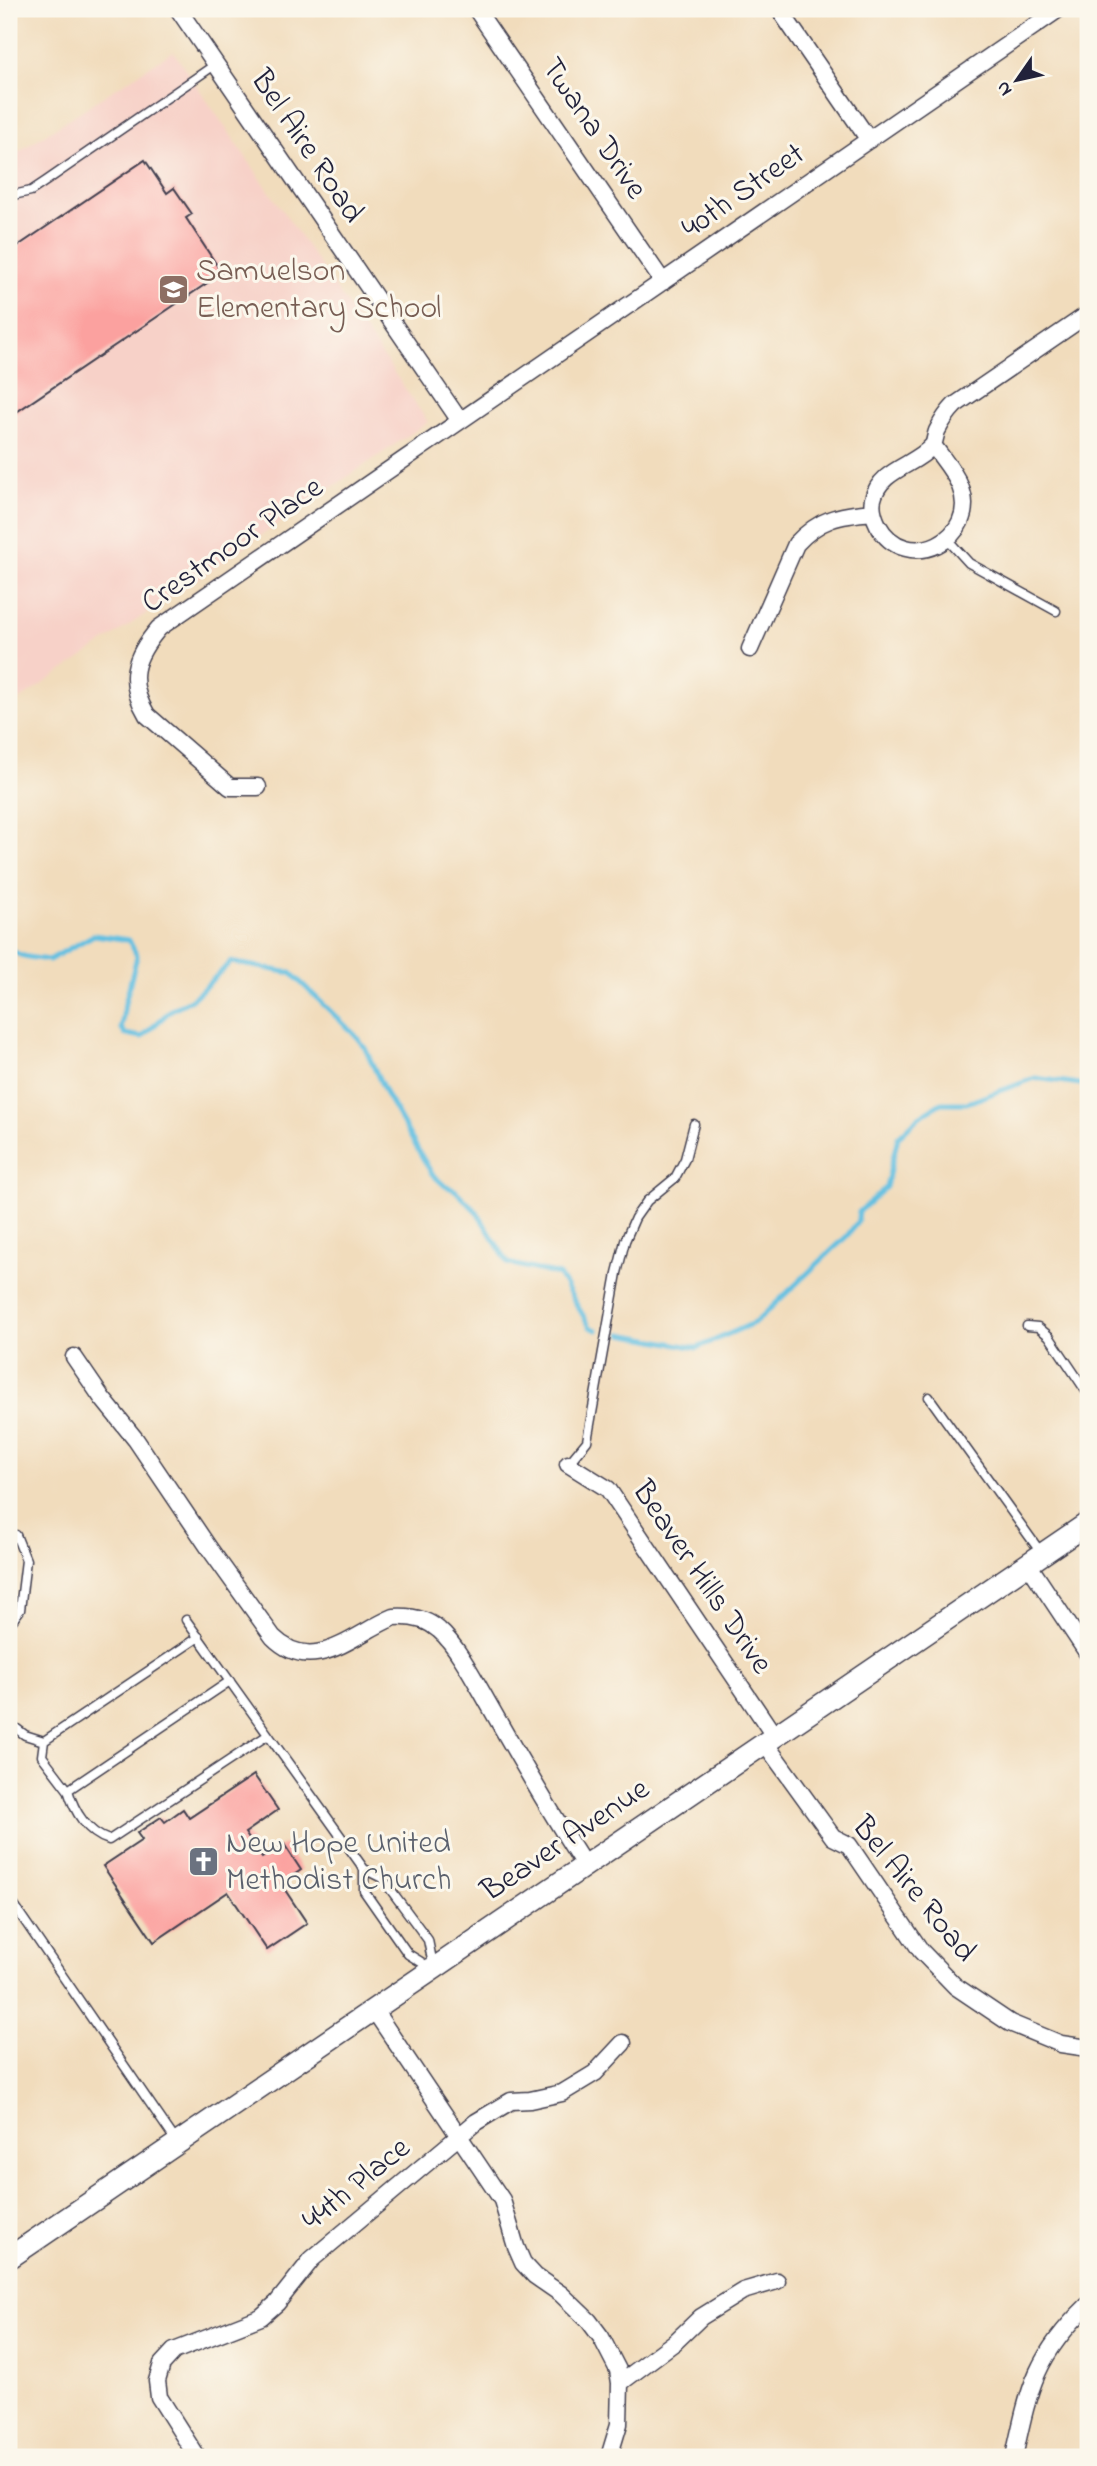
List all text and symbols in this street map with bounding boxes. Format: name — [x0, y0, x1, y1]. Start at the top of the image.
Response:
north arrow — [982, 46, 1052, 116]
street label: Twana Drive — [528, 48, 658, 210]
street label: Bel Aire Road — [237, 60, 375, 233]
text: N — [990, 75, 1020, 101]
street label: 40th Street — [673, 132, 816, 252]
place label: Samuelson Elementary School — [196, 249, 441, 333]
school or university icon: Samuelson Elementary School — [156, 273, 190, 307]
street label: Crestmoor Place — [132, 465, 334, 626]
street label: Beaver Hills Drive — [618, 1471, 784, 1685]
street label: Beaver Avenue — [471, 1767, 660, 1915]
street label: Bel Aire Road — [839, 1806, 987, 1973]
place label: New Hope United Methodist Church — [226, 1821, 451, 1905]
church icon: New Hope United Methodist Church — [186, 1845, 220, 1879]
street label: 44th Place — [292, 2126, 422, 2244]

